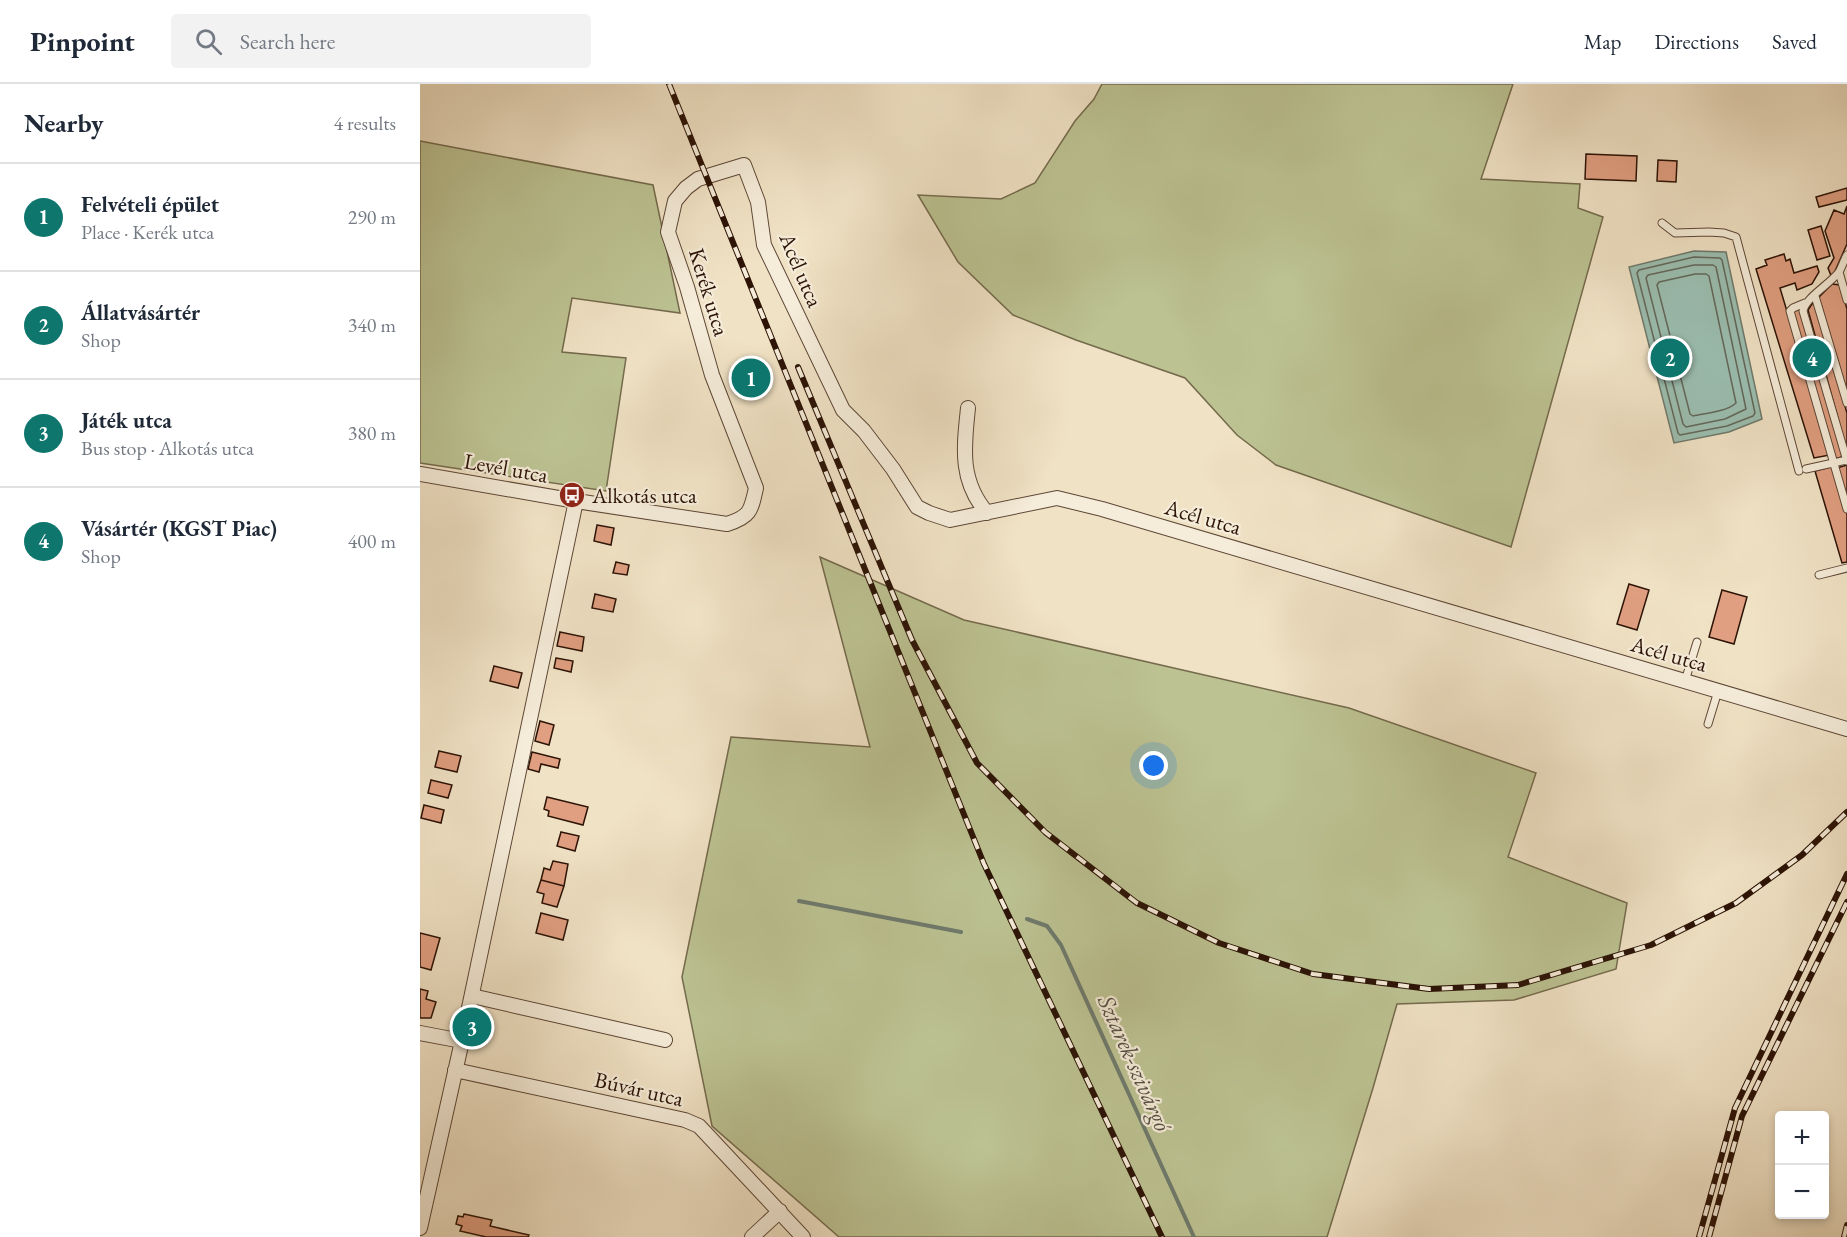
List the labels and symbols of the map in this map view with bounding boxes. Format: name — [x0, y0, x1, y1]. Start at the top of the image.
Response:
street label: Acél utca — [772, 228, 830, 312]
street label: Kerék utca — [682, 245, 736, 340]
pin: 2 — [1650, 336, 1690, 380]
pin: 4 — [1792, 336, 1832, 380]
pin: 1 — [732, 356, 770, 400]
street label: Levél utca — [462, 446, 550, 490]
bus stop icon: Alkotás utca — [557, 480, 587, 510]
place label: Alkotás utca — [591, 481, 697, 510]
street label: Acél utca — [1161, 492, 1245, 542]
street label: Acél utca — [1627, 629, 1711, 679]
your location — [1139, 751, 1168, 780]
water label: Sztarek-szivárgó — [1091, 989, 1180, 1138]
pin: 3 — [452, 1004, 492, 1050]
street label: Búvár utca — [592, 1065, 686, 1113]

